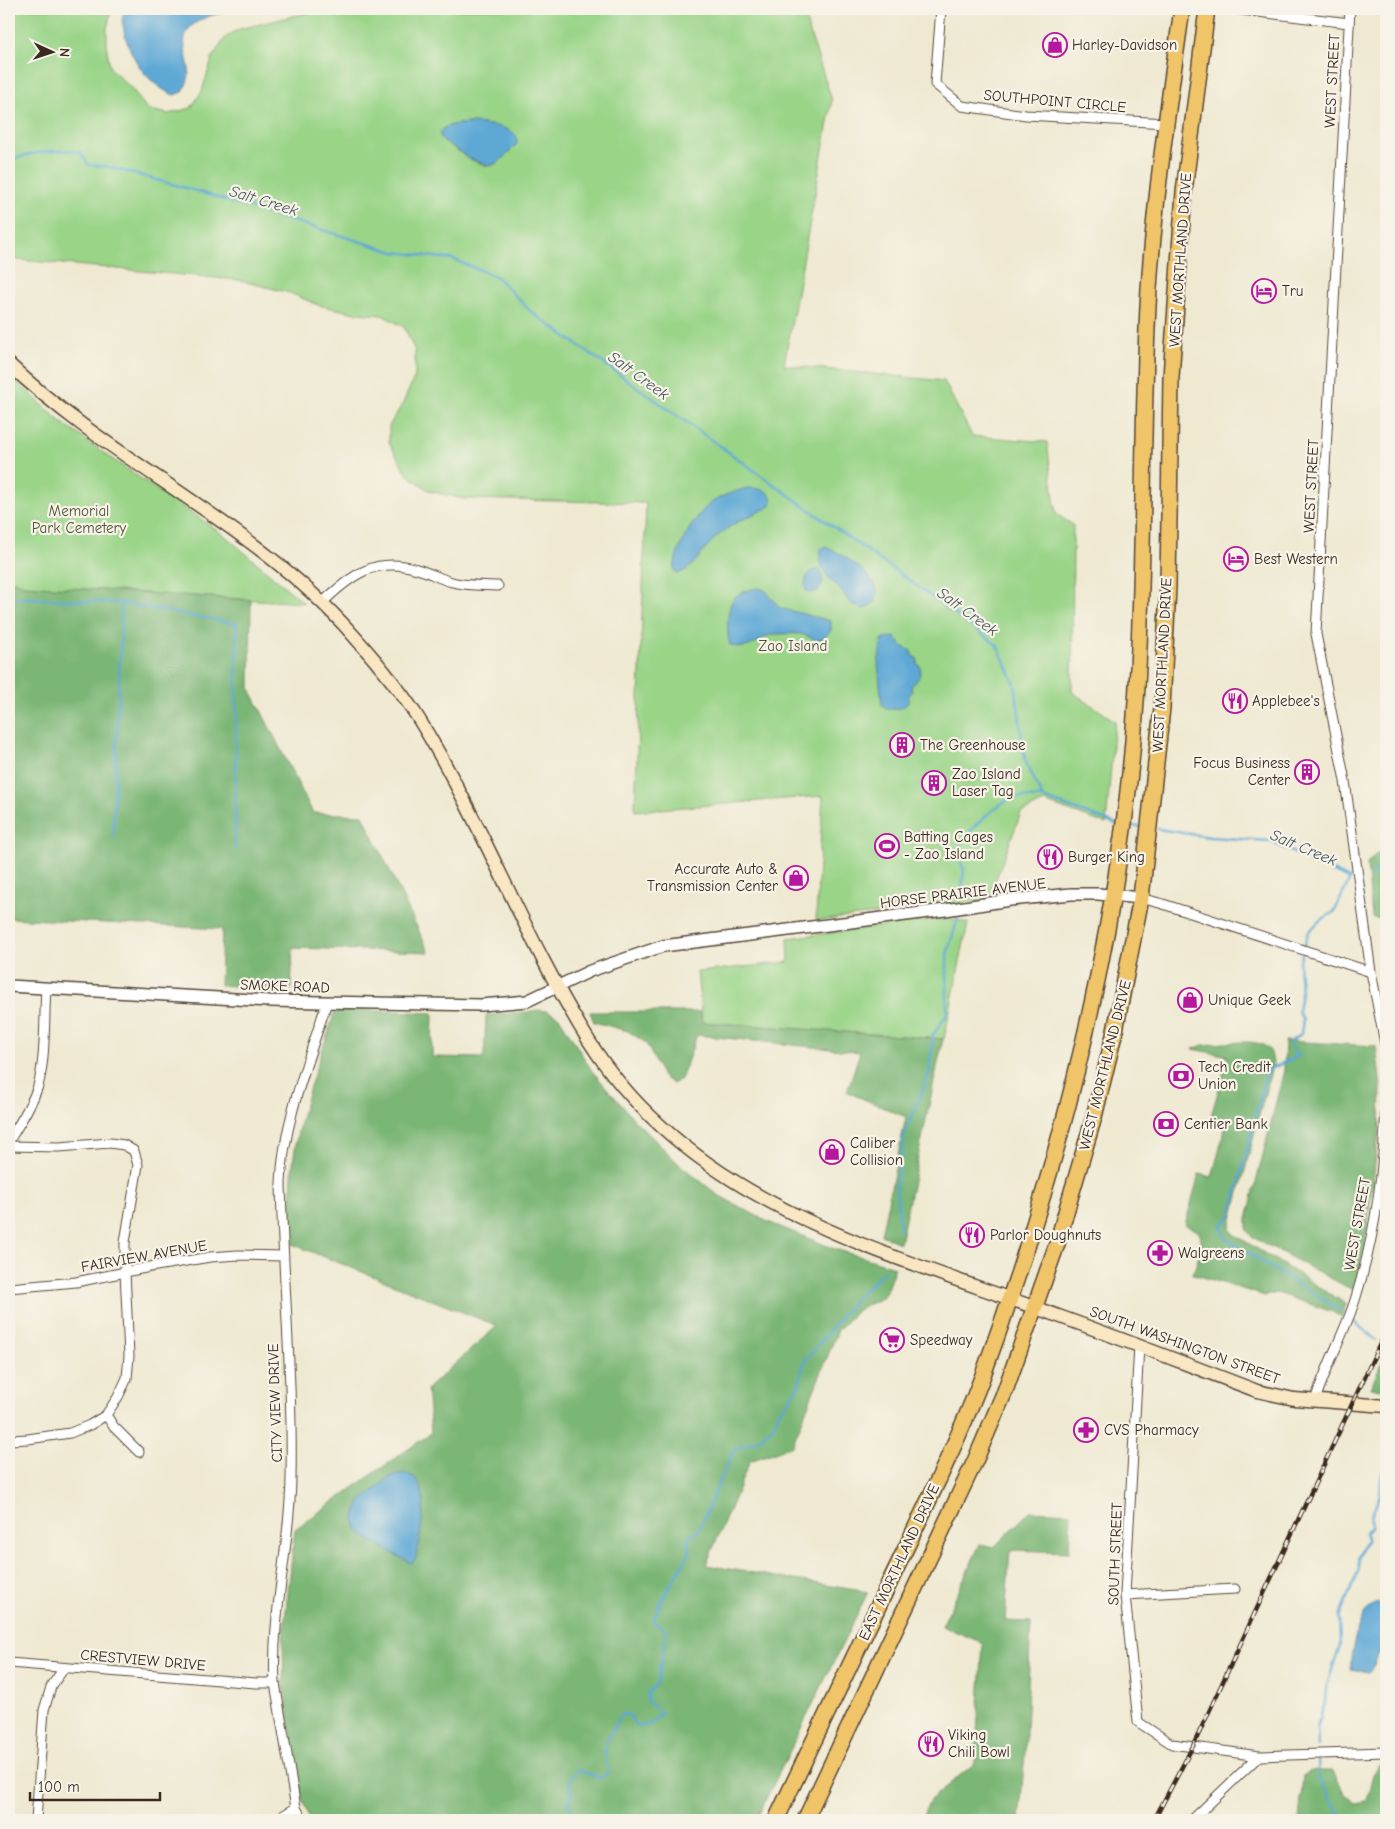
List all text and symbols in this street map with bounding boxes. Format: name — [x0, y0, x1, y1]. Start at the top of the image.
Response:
north arrow — [28, 28, 78, 78]
shop icon: Harley-Davidson — [1042, 32, 1068, 58]
street label: WEST STREET — [1321, 33, 1343, 128]
place label: Harley-Davidson — [1072, 36, 1177, 54]
text: N — [56, 48, 73, 58]
street label: SOUTHPOINT CIRCLE — [983, 86, 1127, 116]
street label: WEST MORTHLAND DRIVE — [1165, 172, 1195, 348]
water label: Salt Creek — [227, 182, 300, 220]
hotel icon: Tru — [1251, 278, 1277, 304]
place label: Tru — [1282, 282, 1303, 300]
water label: Salt Creek — [605, 348, 672, 404]
street label: WEST STREET — [1300, 438, 1322, 533]
park label: Memorial Park Cemetery — [32, 502, 126, 537]
hotel icon: Best Western — [1223, 546, 1249, 572]
place label: Best Western — [1254, 550, 1338, 568]
street label: WEST MORTHLAND DRIVE — [1148, 577, 1176, 753]
water label: Salt Creek — [934, 584, 1001, 640]
park label: Zao Island — [759, 637, 827, 655]
restaurant icon: Applebee's — [1222, 688, 1248, 714]
place label: Applebee's — [1252, 692, 1320, 710]
building icon: The Greenhouse — [889, 732, 915, 758]
place label: The Greenhouse — [920, 736, 1026, 754]
place label: Focus Business Center — [1193, 754, 1290, 789]
building icon: Focus Business Center — [1294, 759, 1320, 785]
place label: Zao Island Laser Tag — [952, 765, 1021, 800]
building icon: Zao Island Laser Tag — [921, 770, 947, 796]
water label: Salt Creek — [1268, 826, 1340, 870]
place label: Batting Cages - Zao Island — [904, 828, 993, 863]
sports icon: Batting Cages - Zao Island — [874, 833, 900, 859]
restaurant icon: Burger King — [1037, 844, 1063, 870]
place label: Burger King — [1068, 848, 1145, 866]
place label: Accurate Auto & Transmission Center — [647, 860, 778, 895]
shop icon: Accurate Auto & Transmission Center — [783, 865, 809, 891]
street label: HORSE PRAIRIE AVENUE — [879, 874, 1047, 912]
street label: SMOKE ROAD — [240, 975, 330, 997]
street label: WEST MORTHLAND DRIVE — [1075, 978, 1135, 1152]
shop icon: Unique Geek — [1177, 987, 1203, 1013]
place label: Unique Geek — [1208, 991, 1292, 1009]
place label: Tech Credit Union — [1198, 1058, 1271, 1093]
bank icon: Tech Credit Union — [1168, 1063, 1194, 1089]
bank icon: Centier Bank — [1153, 1111, 1179, 1137]
place label: Centier Bank — [1184, 1115, 1269, 1133]
place label: Caliber Collision — [850, 1134, 903, 1169]
shop icon: Caliber Collision — [819, 1139, 845, 1165]
street label: WEST STREET — [1340, 1176, 1374, 1272]
restaurant icon: Parlor Doughnuts — [959, 1222, 985, 1248]
place label: Parlor Doughnuts — [990, 1226, 1101, 1244]
street label: FAIRVIEW AVENUE — [80, 1236, 208, 1276]
pharmacy icon: Walgreens — [1147, 1240, 1173, 1266]
place label: Walgreens — [1178, 1244, 1244, 1262]
street label: SOUTH WASHINGTON STREET — [1087, 1302, 1283, 1388]
supermarket icon: Speedway — [879, 1327, 905, 1353]
place label: Speedway — [910, 1331, 973, 1349]
street label: CITY VIEW DRIVE — [264, 1343, 286, 1463]
pharmacy icon: CVS Pharmacy — [1073, 1417, 1099, 1443]
place label: CVS Pharmacy — [1104, 1421, 1199, 1439]
street label: EAST MORTHLAND DRIVE — [855, 1481, 943, 1643]
street label: SOUTH STREET — [1104, 1502, 1126, 1606]
street label: CRESTVIEW DRIVE — [80, 1646, 206, 1674]
place label: Viking Chili Bowl — [948, 1726, 1010, 1761]
restaurant icon: Viking Chili Bowl — [918, 1731, 944, 1757]
scale bar — [30, 1769, 160, 1801]
text: 100 m — [38, 1778, 80, 1796]

